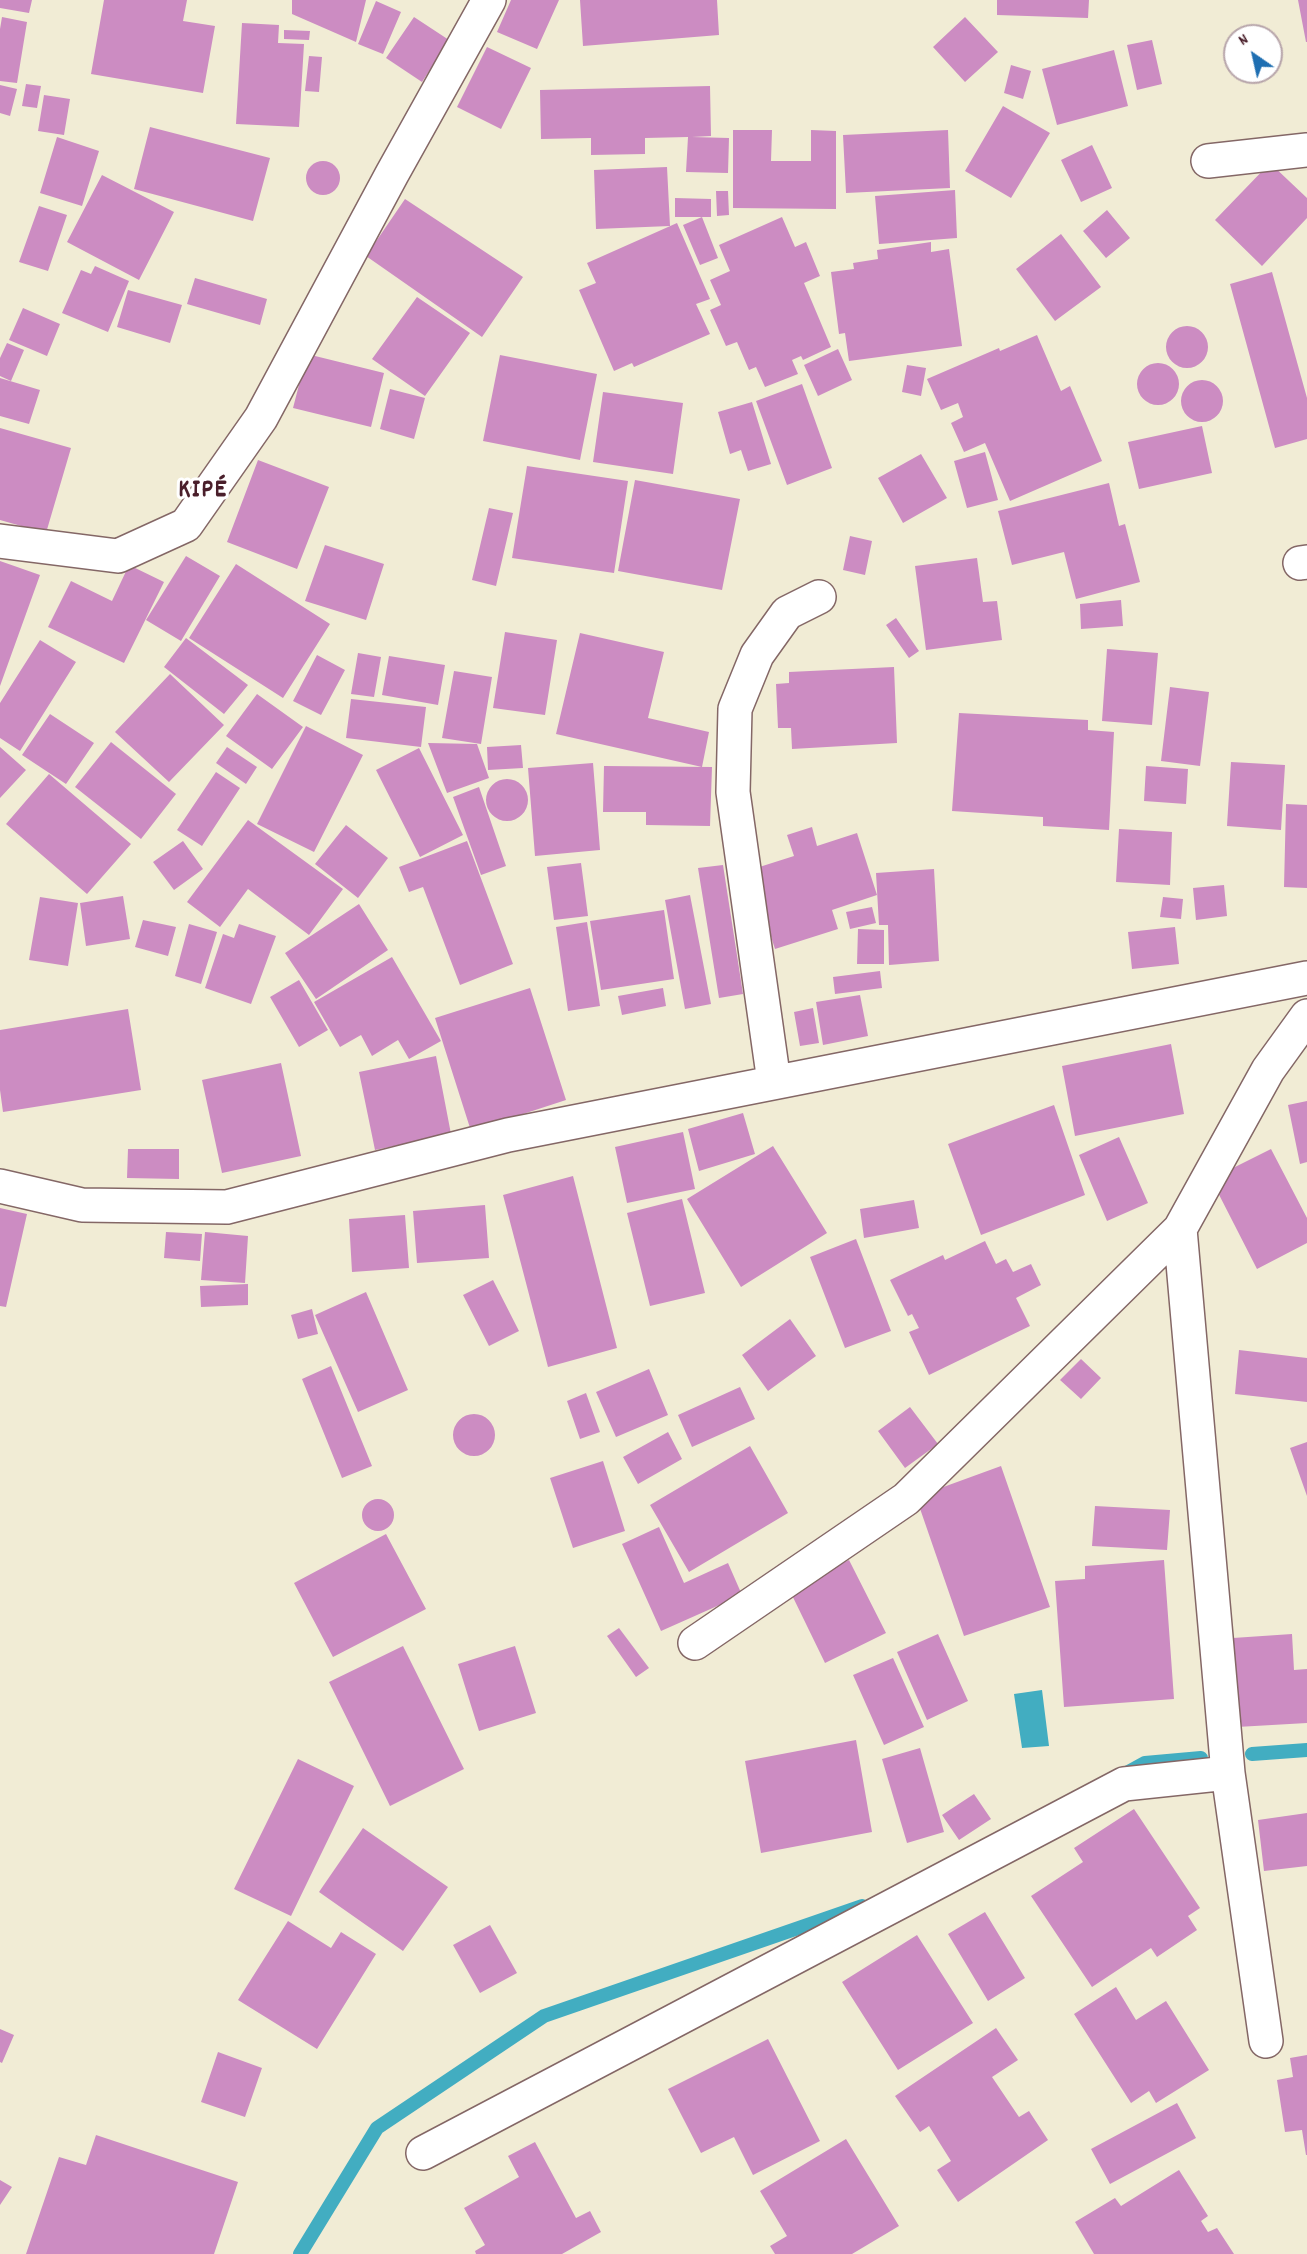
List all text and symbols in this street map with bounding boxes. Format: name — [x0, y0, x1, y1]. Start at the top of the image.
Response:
north arrow — [1223, 24, 1283, 84]
text: N — [1234, 29, 1253, 52]
district label: KIPÉ — [178, 476, 228, 508]

